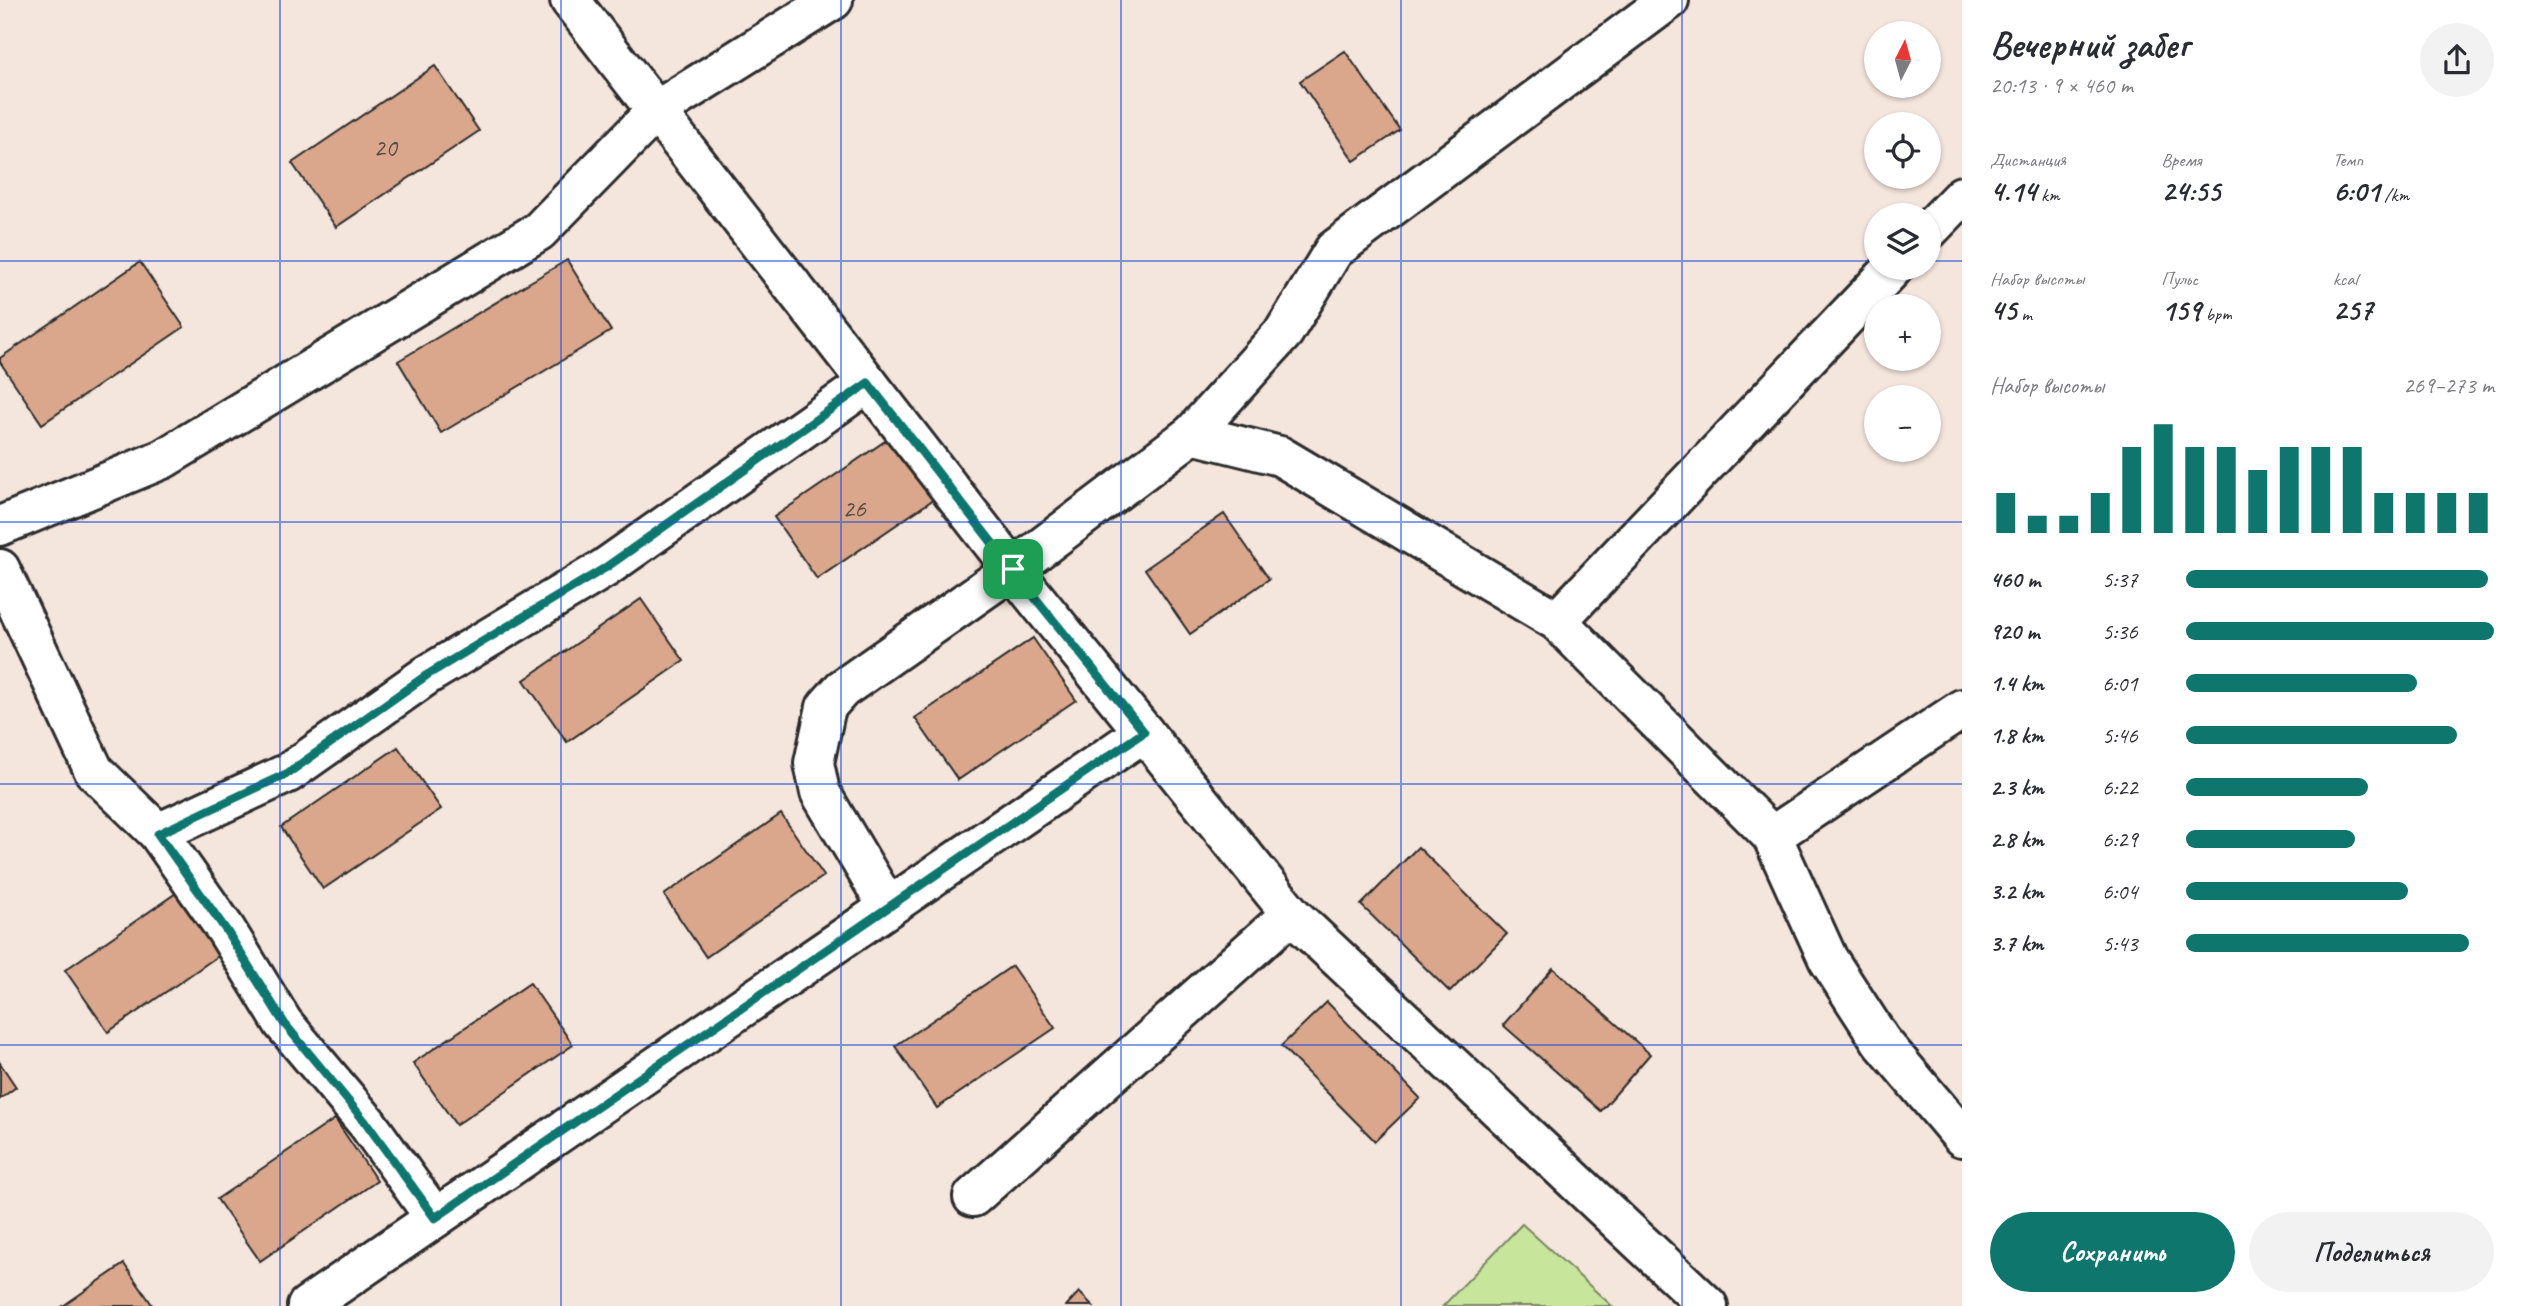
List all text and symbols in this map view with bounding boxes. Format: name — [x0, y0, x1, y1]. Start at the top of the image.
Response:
north arrow — [1864, 21, 1941, 98]
map controls — [1864, 21, 1941, 462]
text: Вечерний забег — [1990, 21, 2189, 68]
button: share — [2420, 23, 2494, 97]
text: 20:13 · 9 × 460 m — [1990, 71, 2133, 100]
button: locate — [1864, 112, 1941, 189]
house number: 20 — [373, 131, 399, 164]
text: Дистанция — [1990, 148, 2066, 172]
text: Время — [2161, 148, 2201, 172]
text: Темп — [2333, 148, 2363, 172]
text: 4.14 — [1990, 172, 2036, 210]
text: 24:55 — [2161, 172, 2220, 210]
text: 6:01 — [2333, 172, 2380, 210]
text: km — [2036, 183, 2060, 207]
text: /km — [2380, 183, 2409, 207]
button: layers — [1864, 203, 1941, 280]
text: Набор высоты — [1990, 267, 2084, 291]
text: Пульс — [2161, 267, 2198, 291]
text: kcal — [2333, 267, 2358, 291]
text: 45 — [1990, 291, 2017, 329]
text: 159 — [2161, 291, 2201, 329]
text: 257 — [2333, 291, 2373, 329]
button: + — [1864, 294, 1941, 371]
text: m — [2017, 302, 2032, 326]
text: bpm — [2201, 302, 2232, 326]
text: Набор высоты — [1990, 371, 2104, 400]
text: 269–273 m — [2403, 371, 2494, 400]
button: − — [1864, 385, 1941, 462]
house number: 26 — [842, 492, 867, 525]
pin — [983, 539, 1043, 599]
icon: arrive — [994, 550, 1032, 588]
text: 460 m — [1990, 565, 2040, 594]
text: 5:37 — [2102, 565, 2138, 594]
text: 920 m — [1990, 617, 2039, 646]
text: 5:36 — [2102, 617, 2138, 646]
text: 1.4 km — [1990, 669, 2044, 698]
text: 6:01 — [2102, 669, 2138, 698]
text: 1.8 km — [1990, 721, 2044, 750]
text: 5:46 — [2102, 721, 2138, 750]
text: 2.3 km — [1990, 773, 2044, 802]
text: 6:22 — [2102, 773, 2138, 802]
text: 2.8 km — [1990, 825, 2044, 854]
text: 6:29 — [2102, 825, 2138, 854]
text: 3.2 km — [1990, 877, 2044, 906]
text: 6:04 — [2102, 877, 2138, 906]
text: 3.7 km — [1990, 929, 2043, 958]
text: 5:43 — [2102, 929, 2138, 958]
button: Сохранить — [1990, 1212, 2235, 1292]
button: Поделиться — [2249, 1212, 2494, 1292]

